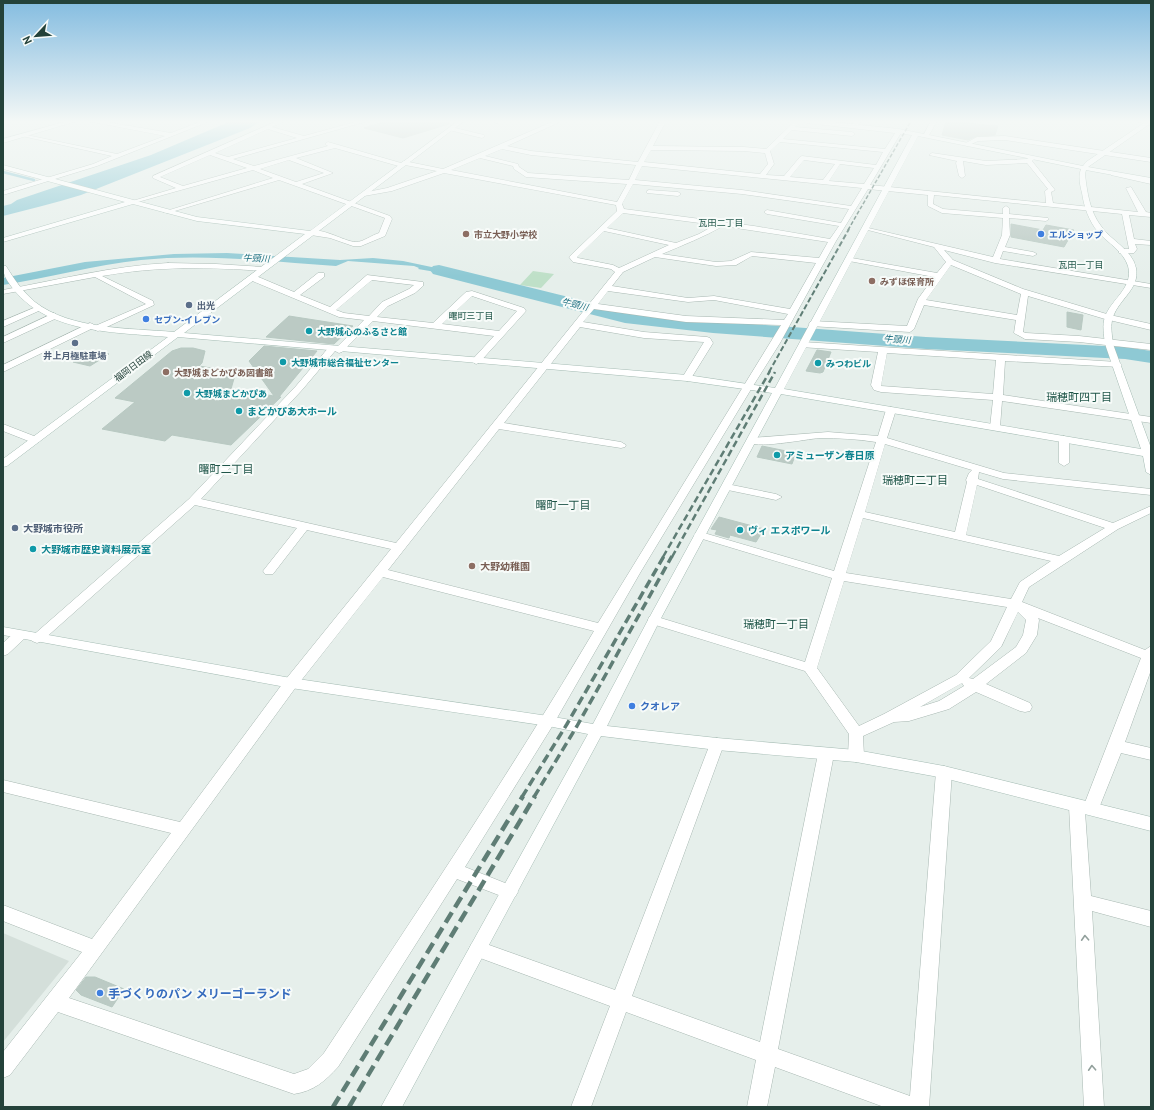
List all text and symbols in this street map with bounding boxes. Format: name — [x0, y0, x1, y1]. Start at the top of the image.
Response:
north arrow — [16, 16, 56, 56]
text: N — [19, 34, 35, 47]
district label: 瓦田二丁目 — [698, 217, 744, 228]
marker: 市立大野小学校 — [461, 229, 471, 239]
place label: 市立大野小学校 — [474, 229, 538, 240]
marker: エルショップ — [1036, 229, 1046, 239]
place label: エルショップ — [1049, 229, 1103, 240]
water label: 牛頸川 — [242, 252, 271, 264]
district label: 瓦田一丁目 — [1058, 259, 1104, 270]
marker: みずほ保育所 — [867, 276, 877, 286]
place label: みずほ保育所 — [880, 276, 934, 287]
water label: 牛頸川 — [561, 295, 590, 313]
marker: 出光 — [184, 300, 194, 310]
place label: 出光 — [197, 300, 215, 311]
district label: 曙町三丁目 — [448, 310, 494, 321]
marker: セブン-イレブン — [141, 314, 151, 324]
place label: セブン-イレブン — [154, 314, 220, 325]
marker: 大野城心のふるさと館 — [304, 326, 314, 336]
place label: 大野城心のふるさと館 — [317, 326, 407, 337]
water label: 牛頸川 — [883, 333, 912, 345]
marker: 井上月極駐車場 — [70, 338, 80, 348]
street label: 福岡日田線 — [112, 347, 155, 384]
place label: 井上月極駐車場 — [43, 350, 107, 361]
marker: 大野城市総合福祉センター — [278, 357, 288, 367]
place label: 大野城市総合福祉センター — [291, 357, 399, 368]
marker: みつわビル — [813, 358, 823, 368]
place label: みつわビル — [826, 358, 871, 369]
marker: 大野城まどかぴあ図書館 — [161, 367, 171, 377]
place label: 大野城まどかぴあ図書館 — [174, 367, 273, 378]
marker: 大野城まどかぴあ — [182, 388, 192, 398]
place label: 大野城まどかぴあ — [195, 388, 267, 399]
district label: 瑞穂町四丁目 — [1046, 390, 1112, 404]
place label: まどかぴあ大ホール — [247, 405, 337, 418]
marker: まどかぴあ大ホール — [234, 406, 244, 416]
place label: アミューザン春日原 — [785, 449, 875, 462]
marker: アミューザン春日原 — [772, 450, 782, 460]
district label: 曙町二丁目 — [199, 462, 254, 476]
district label: 瑞穂町二丁目 — [882, 473, 948, 487]
district label: 曙町一丁目 — [536, 498, 591, 512]
place label: 大野城市役所 — [23, 522, 83, 535]
marker: 大野城市役所 — [10, 523, 20, 533]
place label: ヴィ エスポワール — [748, 524, 831, 537]
marker: ヴィ エスポワール — [735, 525, 745, 535]
place label: 大野城市歴史資料展示室 — [41, 543, 151, 556]
marker: 大野城市歴史資料展示室 — [28, 544, 38, 554]
place label: 大野幼稚園 — [480, 560, 530, 573]
marker: 大野幼稚園 — [467, 561, 477, 571]
district label: 瑞穂町一丁目 — [743, 617, 809, 631]
place label: クオレア — [640, 700, 680, 713]
marker: クオレア — [627, 701, 637, 711]
one-way arrow — [1080, 935, 1089, 941]
place label: 手づくりのパン メリーゴーランド — [108, 986, 292, 1001]
marker: 手づくりのパン メリーゴーランド — [95, 988, 105, 998]
one-way arrow — [1088, 1065, 1097, 1071]

